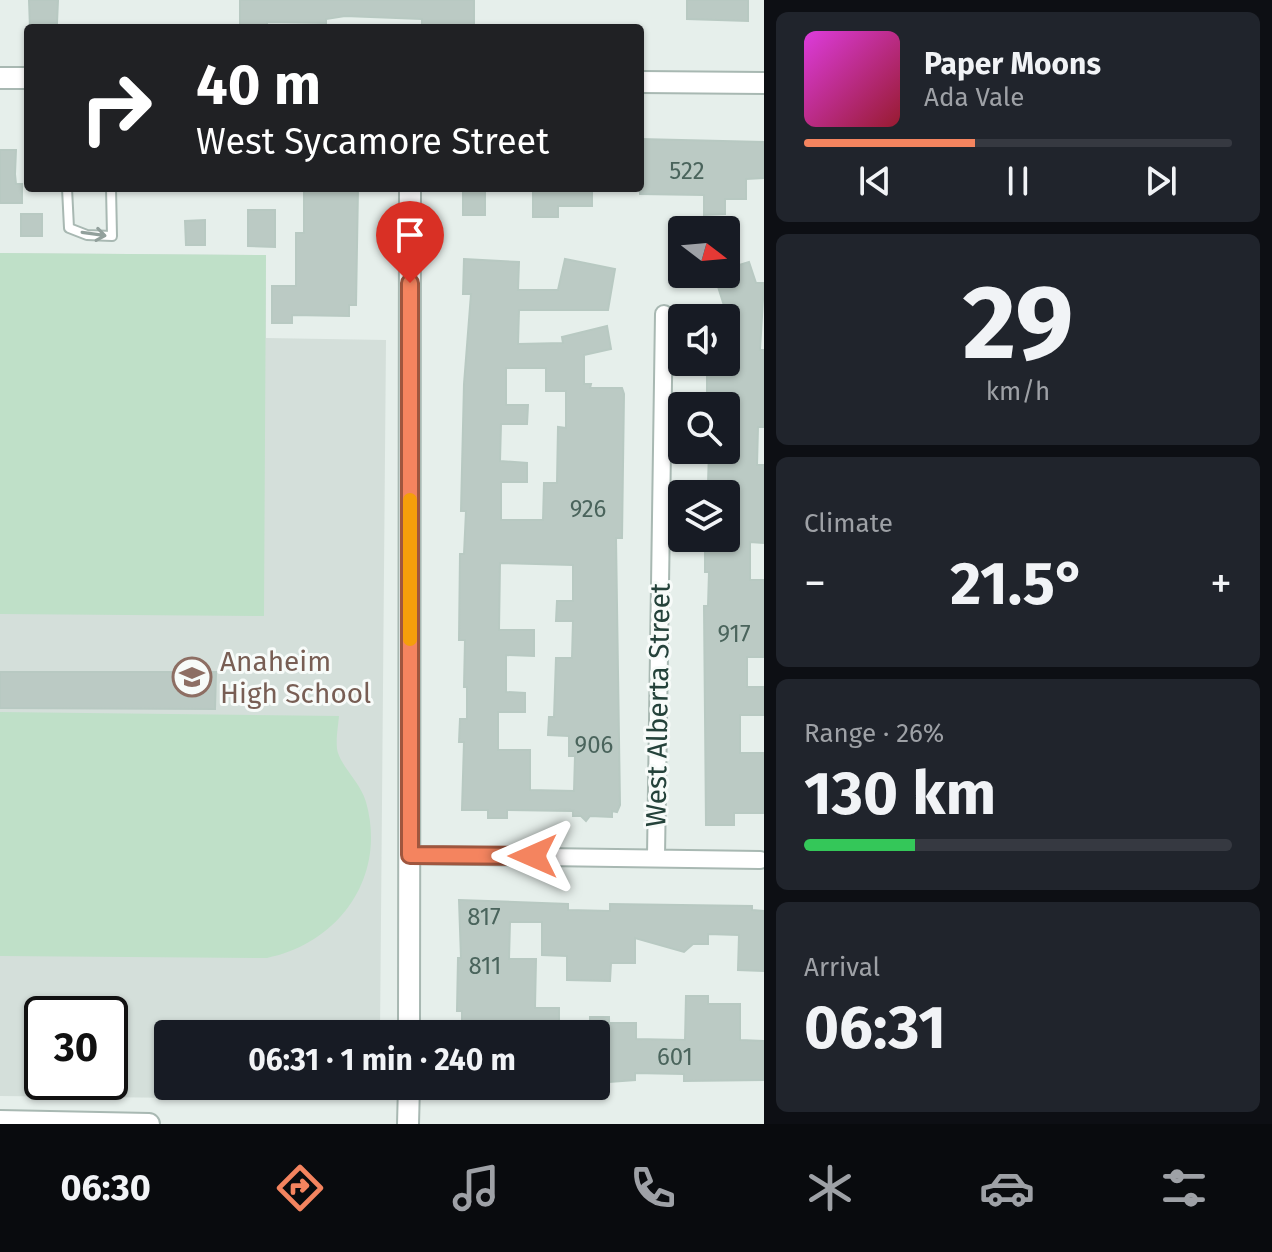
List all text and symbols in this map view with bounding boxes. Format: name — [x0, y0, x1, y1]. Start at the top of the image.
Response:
text: Paper Moons — [924, 46, 1101, 82]
text: 40 m — [196, 52, 321, 119]
icon: right — [64, 56, 168, 160]
text: Ada Vale — [924, 82, 1024, 113]
text: West Sycamore Street — [196, 120, 549, 164]
house number: 522 — [669, 157, 705, 185]
icon: previous — [853, 159, 897, 203]
icon: pause — [996, 159, 1040, 203]
icon: next — [1139, 159, 1183, 203]
pin — [376, 201, 444, 283]
icon: arrive — [388, 213, 432, 257]
north arrow — [668, 216, 740, 288]
map controls — [668, 216, 740, 552]
one-way arrow — [80, 227, 107, 242]
text: 29 — [963, 261, 1073, 386]
button: sound — [668, 304, 740, 376]
text: km/h — [986, 376, 1050, 407]
button: search — [668, 392, 740, 464]
button: layers — [668, 480, 740, 552]
house number: 926 — [570, 495, 606, 523]
text: Climate — [804, 508, 893, 539]
text: 21.5° — [950, 548, 1086, 620]
text: − — [804, 557, 826, 610]
text: + — [1210, 557, 1232, 610]
street label: West Alberta Street — [639, 582, 677, 827]
house number: 917 — [717, 620, 751, 648]
place label: Anaheim High School — [220, 645, 371, 710]
school or university icon: Anaheim High School — [171, 656, 213, 698]
text: Range · 26% — [804, 718, 944, 749]
house number: 906 — [575, 731, 613, 759]
text: 130 km — [804, 758, 996, 830]
position arrow — [491, 814, 575, 898]
house number: 817 — [467, 903, 501, 931]
house number: 811 — [469, 952, 501, 980]
text: Arrival — [804, 952, 880, 983]
text: 06:31 — [804, 992, 946, 1064]
speed limit sign: 30 — [24, 996, 128, 1100]
text: 06:31 · 1 min · 240 m — [248, 1042, 516, 1078]
house number: 601 — [657, 1043, 693, 1071]
icon: directions — [272, 1160, 328, 1216]
icon: music — [448, 1160, 504, 1216]
icon: phone — [625, 1160, 681, 1216]
icon: climate — [802, 1160, 858, 1216]
icon: car — [979, 1160, 1035, 1216]
icon: filters — [1156, 1160, 1212, 1216]
text: 06:30 — [60, 1166, 151, 1210]

